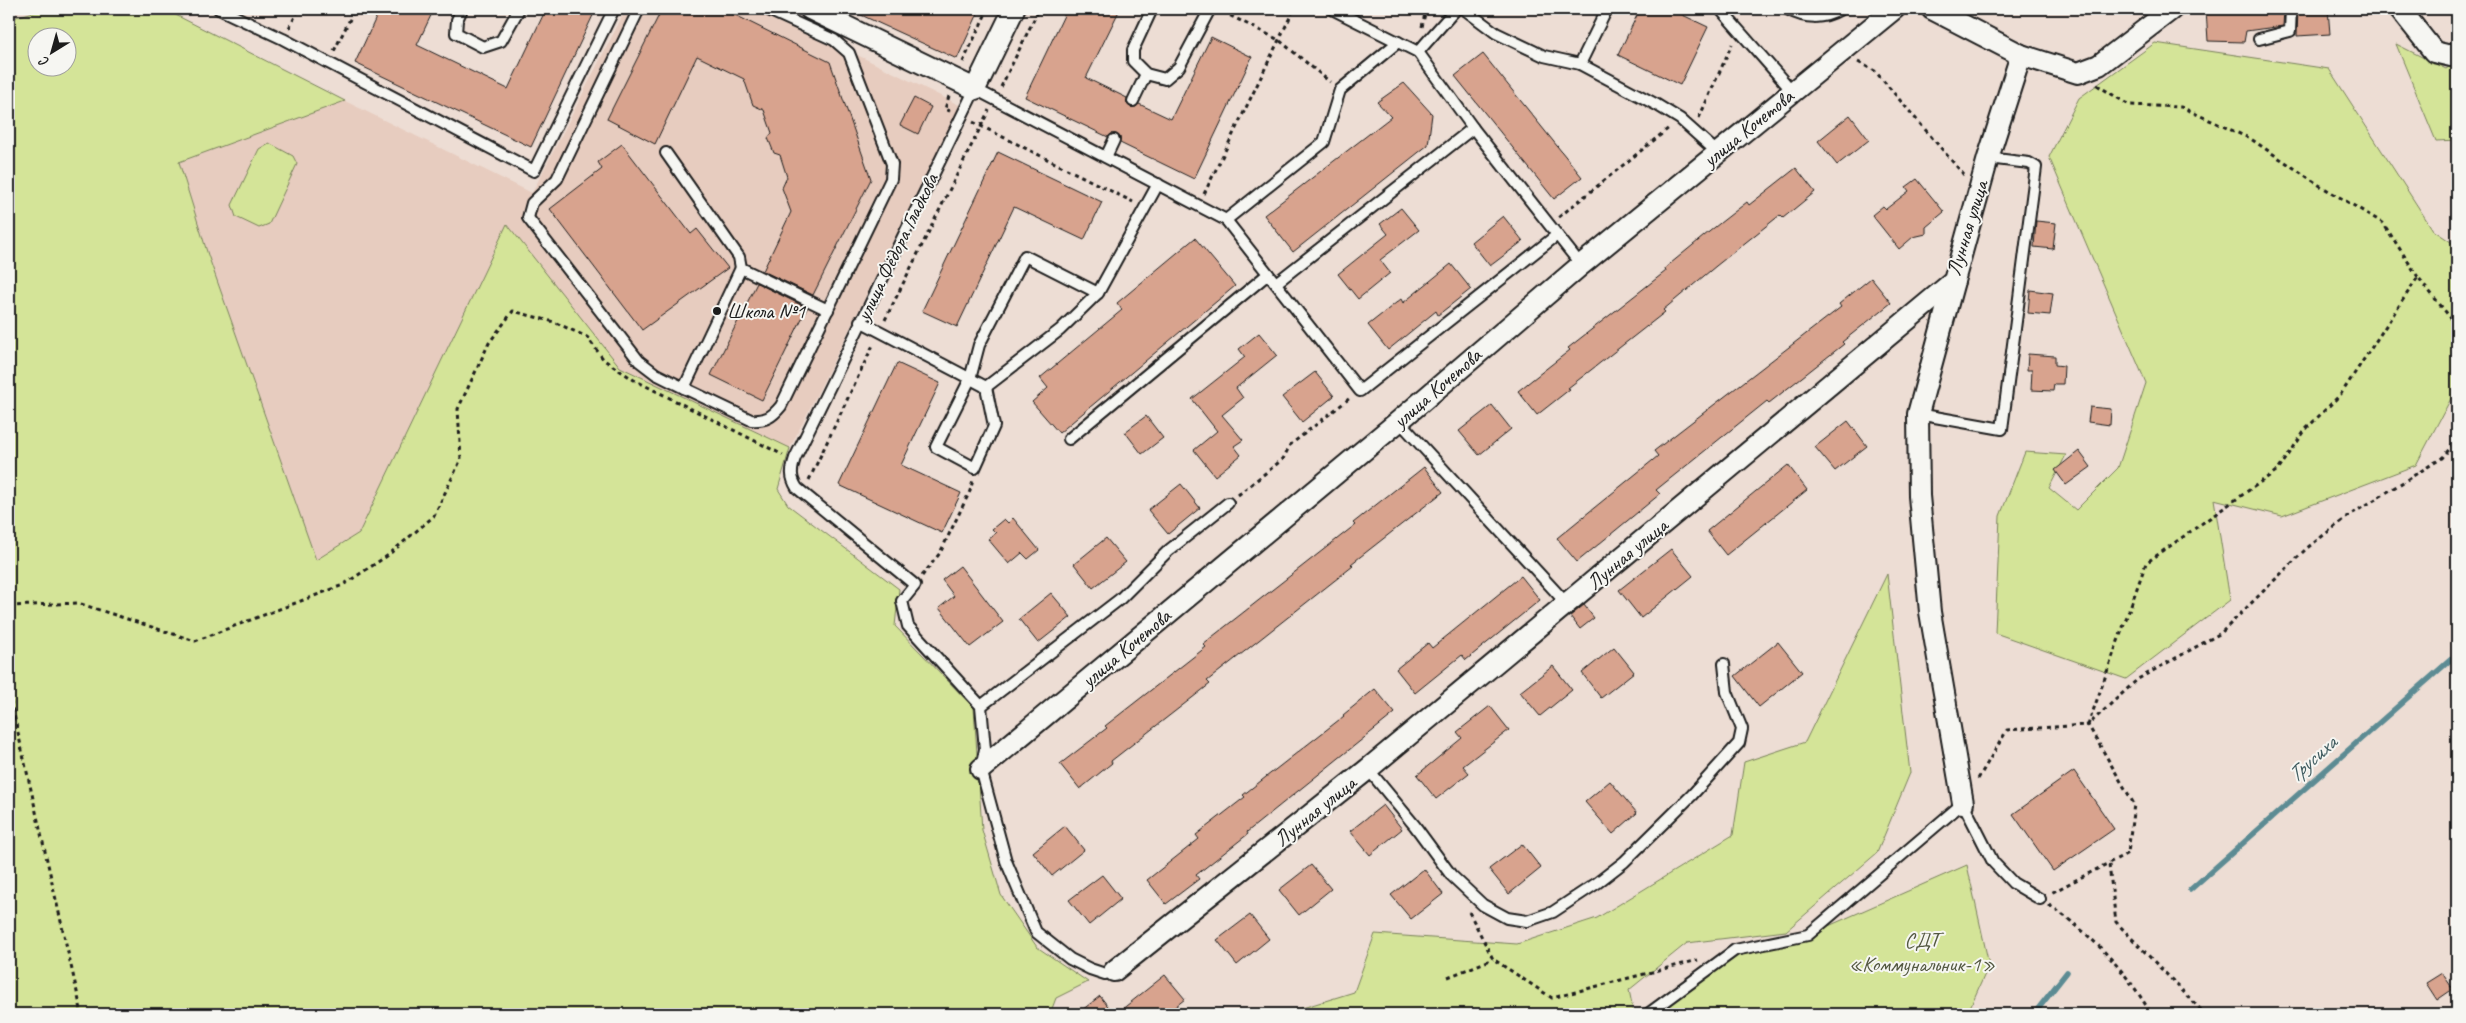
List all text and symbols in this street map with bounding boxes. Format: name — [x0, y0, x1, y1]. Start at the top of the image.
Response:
north arrow — [28, 28, 78, 78]
text: С — [35, 52, 52, 71]
street label: улица Кочетова — [1696, 82, 1800, 174]
street label: улица Фёдора Гладкова — [849, 168, 945, 327]
street label: Лунная улица — [1940, 175, 1994, 279]
place label: Школа №1 — [727, 298, 807, 324]
marker: Школа №1 — [711, 305, 723, 317]
street label: улица Кочетова — [1386, 341, 1488, 435]
street label: Лунная улица — [1581, 511, 1675, 595]
street label: улица Кочетова — [1074, 602, 1178, 694]
water label: Трусиха — [2281, 727, 2345, 789]
street label: Лунная улица — [1269, 769, 1363, 852]
park label: СДТ «Коммунальник-1» — [1849, 927, 1995, 977]

